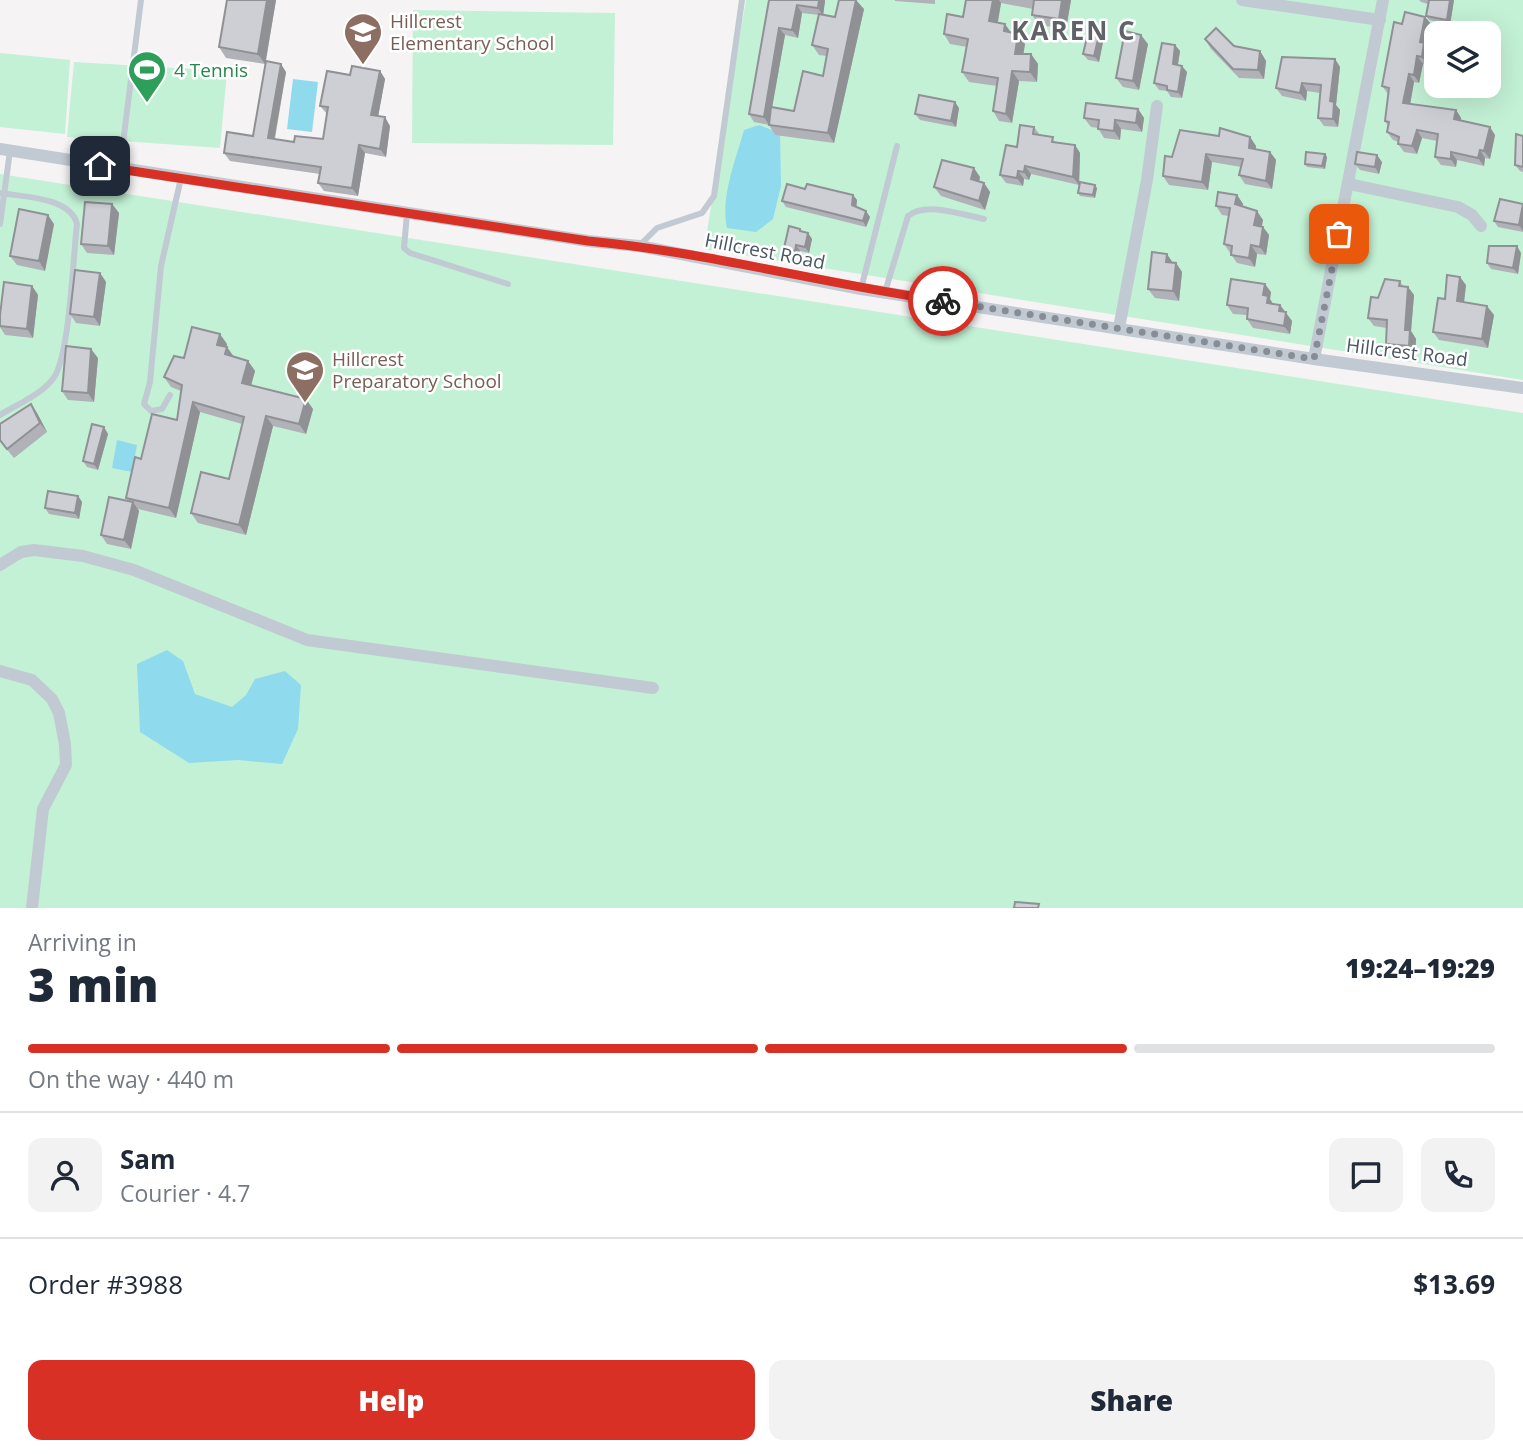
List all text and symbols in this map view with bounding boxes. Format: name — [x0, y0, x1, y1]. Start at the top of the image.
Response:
place label: Hillcrest Elementary School — [390, 8, 554, 56]
school or university icon: Hillcrest Elementary School — [342, 11, 384, 66]
district label: KAREN C — [1011, 12, 1137, 48]
map controls — [1424, 21, 1501, 98]
button: layers — [1424, 21, 1501, 98]
sports icon: 4 Tennis — [126, 49, 168, 104]
place label: 4 Tennis — [174, 57, 248, 83]
pin — [70, 136, 130, 196]
icon: home — [81, 147, 119, 185]
pin — [1309, 204, 1369, 264]
icon: bag — [1320, 215, 1358, 253]
street label: Hillcrest Road — [703, 227, 827, 275]
courier — [908, 266, 978, 336]
icon: bike — [924, 282, 962, 320]
street label: Hillcrest Road — [1345, 332, 1469, 372]
place label: Hillcrest Preparatory School — [332, 346, 502, 394]
school or university icon: Hillcrest Preparatory School — [284, 349, 326, 404]
text: Arriving in — [28, 926, 137, 958]
text: 19:24–19:29 — [1345, 950, 1495, 986]
text: 3 min — [28, 953, 159, 1015]
text: On the way · 440 m — [28, 1063, 234, 1095]
button: person — [28, 1138, 102, 1212]
button: chat — [1329, 1138, 1403, 1212]
button: phone — [1421, 1138, 1495, 1212]
text: Sam — [120, 1141, 176, 1177]
text: Courier · 4.7 — [120, 1177, 250, 1209]
text: Order #3988 — [28, 1266, 183, 1302]
text: $13.69 — [1413, 1266, 1495, 1302]
button: Help — [28, 1360, 755, 1440]
button: Share — [769, 1360, 1495, 1440]

